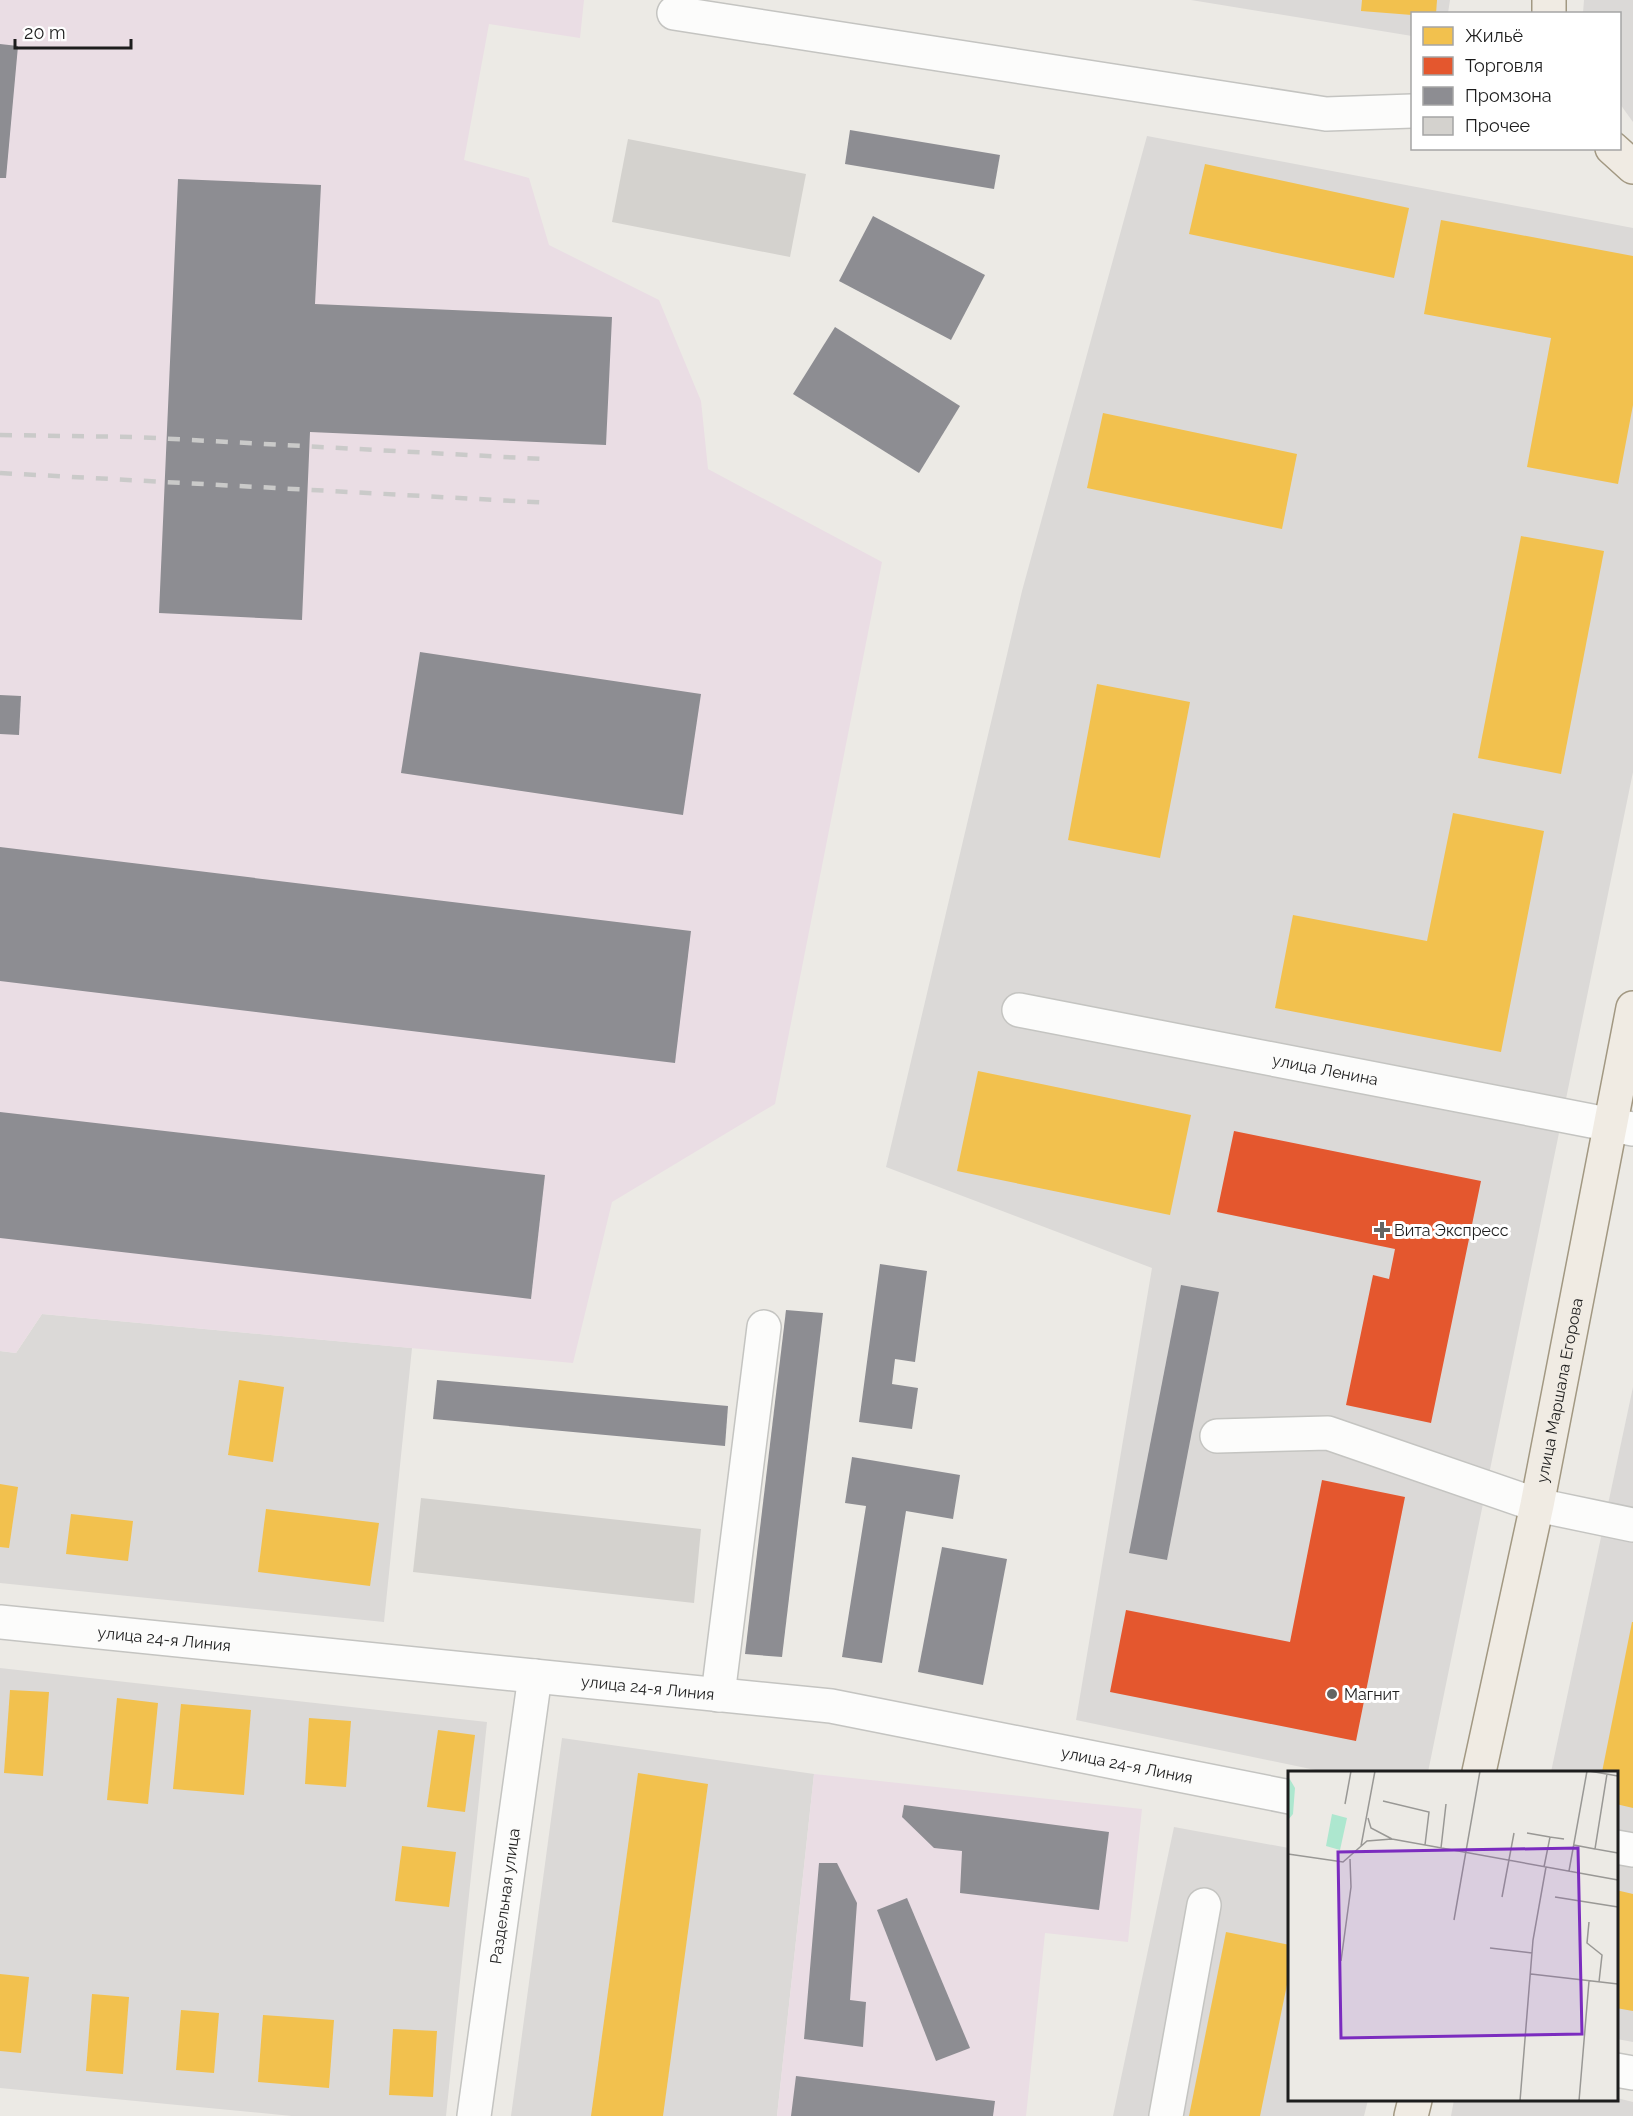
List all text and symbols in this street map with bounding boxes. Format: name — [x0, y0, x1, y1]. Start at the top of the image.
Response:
scale bar — [15, 12, 130, 50]
legend — [1411, 12, 1621, 150]
text: 20 m — [24, 22, 66, 43]
text: Жильё — [1465, 25, 1523, 46]
text: Торговля — [1465, 55, 1543, 76]
text: Промзона — [1465, 85, 1552, 106]
text: Прочее — [1465, 115, 1531, 136]
street label: улица Ленина — [1271, 1050, 1380, 1089]
place label: Вита Экспресс — [1394, 1221, 1509, 1240]
marker: Вита Экспресс — [1375, 1223, 1389, 1237]
street label: улица Маршала Егорова — [1532, 1296, 1586, 1484]
street label: улица 24-я Линия — [97, 1622, 232, 1655]
street label: улица 24-я Линия — [580, 1671, 715, 1704]
place label: Магнит — [1344, 1685, 1400, 1704]
marker: Магнит — [1325, 1687, 1339, 1701]
street label: улица 24-я Линия — [1059, 1742, 1195, 1787]
inset map — [1288, 1771, 1618, 2101]
street label: Раздельная улица — [486, 1827, 523, 1965]

